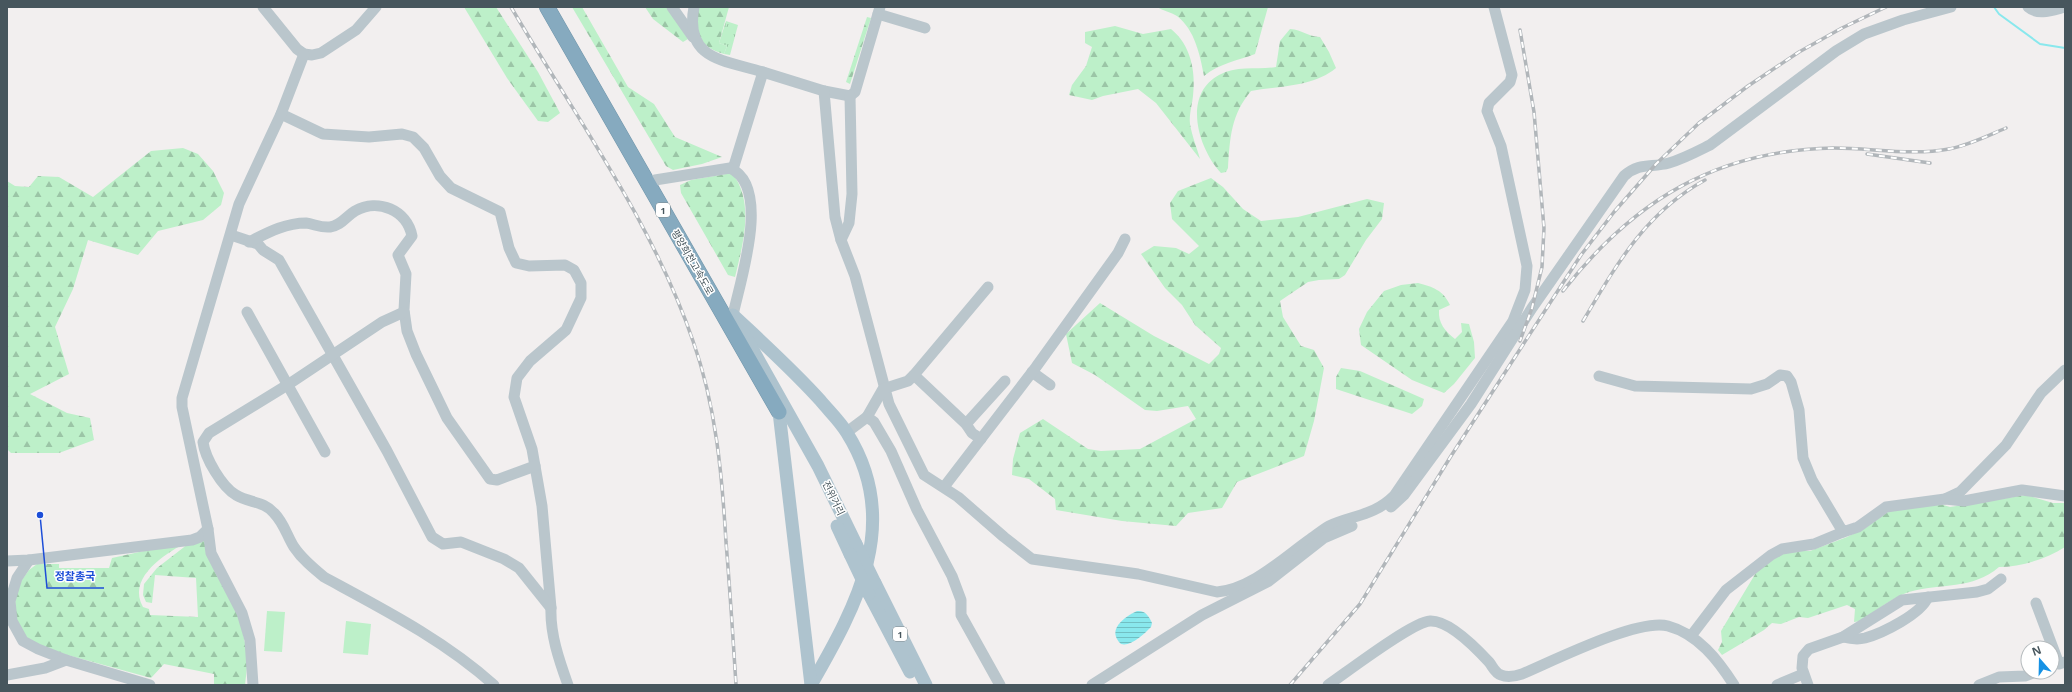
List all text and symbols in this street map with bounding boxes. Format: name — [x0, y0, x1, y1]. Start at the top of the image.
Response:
road number: 1 — [656, 203, 670, 217]
street label: 평양희천고속도로 — [669, 227, 717, 297]
street label: 전위거리 — [820, 478, 848, 518]
callout: 정찰총국 — [47, 565, 104, 588]
text: 정찰총국 — [55, 568, 95, 583]
road number: 1 — [893, 627, 907, 641]
north arrow — [2020, 640, 2060, 680]
text: N — [2030, 642, 2043, 659]

